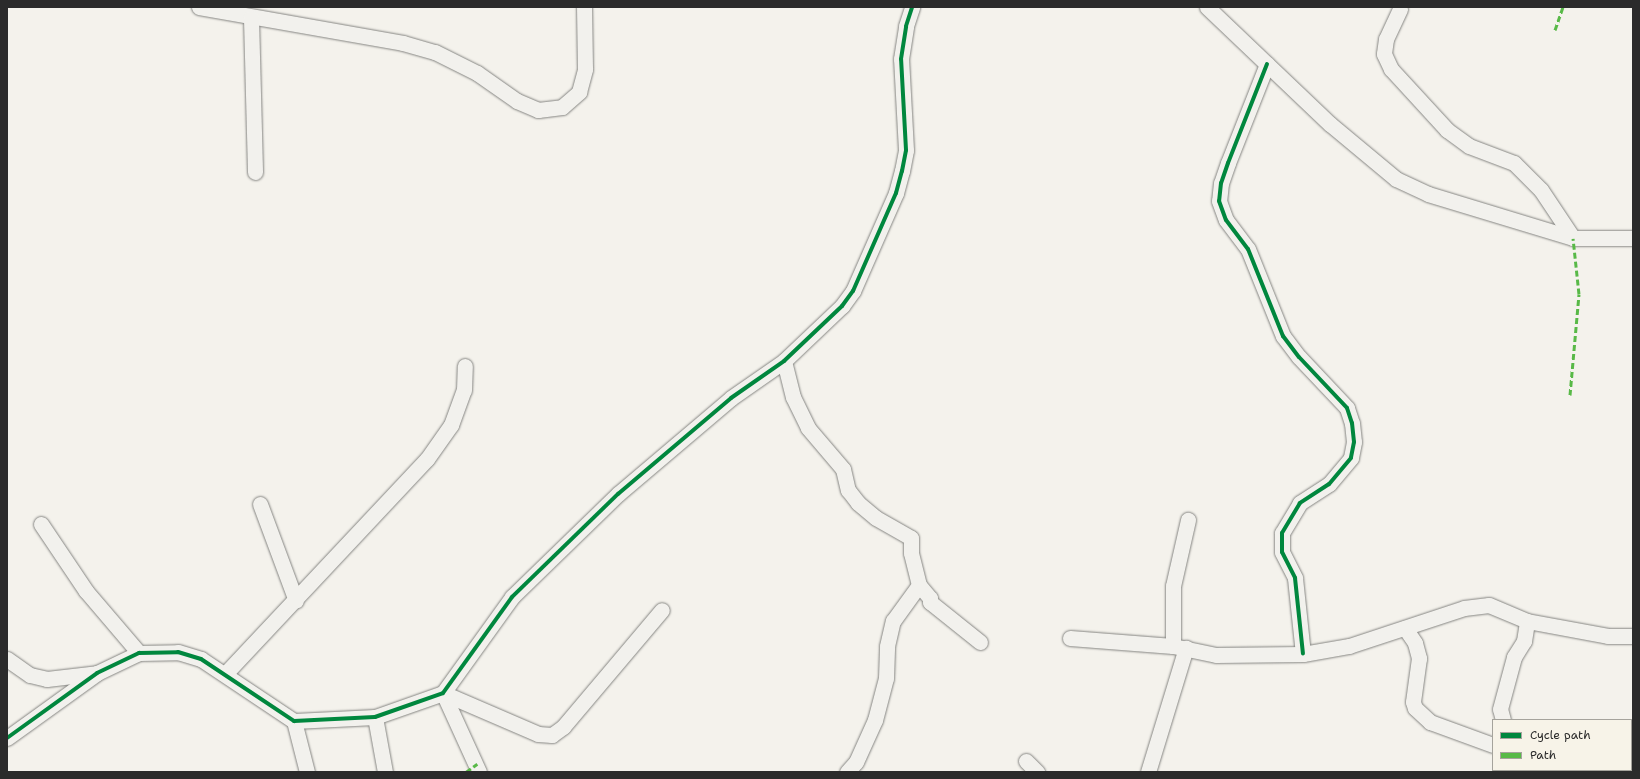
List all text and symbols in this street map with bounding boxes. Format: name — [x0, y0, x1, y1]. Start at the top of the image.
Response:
legend — [1492, 719, 1632, 771]
text: Cycle path — [1530, 727, 1591, 743]
text: Path — [1530, 747, 1556, 763]

